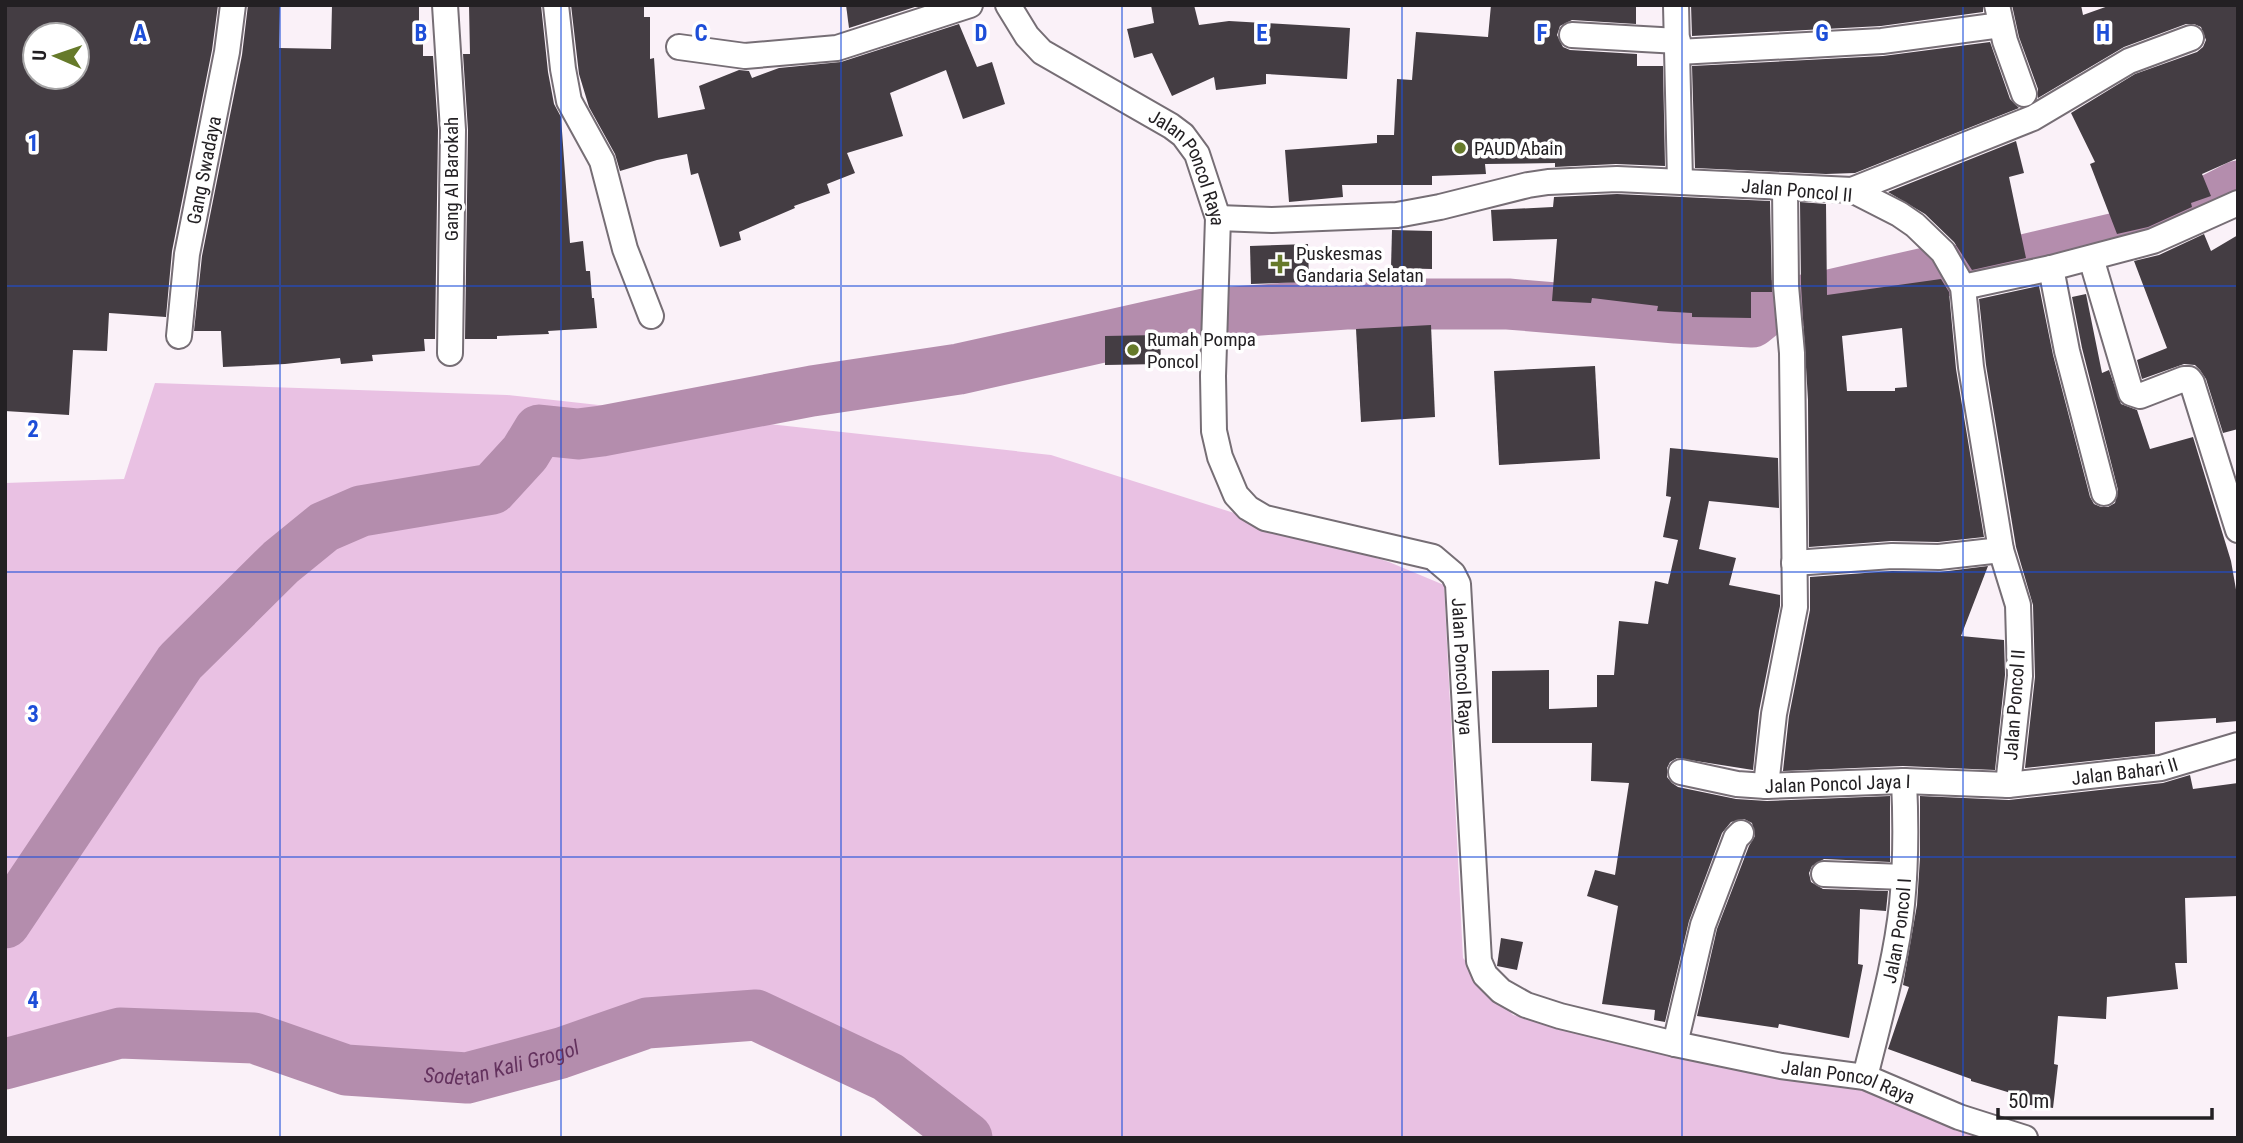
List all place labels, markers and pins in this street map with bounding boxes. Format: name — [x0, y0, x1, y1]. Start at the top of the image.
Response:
place label: PAUD Abain — [1474, 137, 1563, 160]
marker: PAUD Abain — [1452, 140, 1468, 156]
place label: Puskesmas Gandaria Selatan — [1296, 242, 1424, 287]
marker: Puskesmas Gandaria Selatan — [1270, 254, 1290, 274]
place label: Rumah Pompa Poncol — [1147, 328, 1256, 373]
marker: Rumah Pompa Poncol — [1125, 342, 1141, 358]

